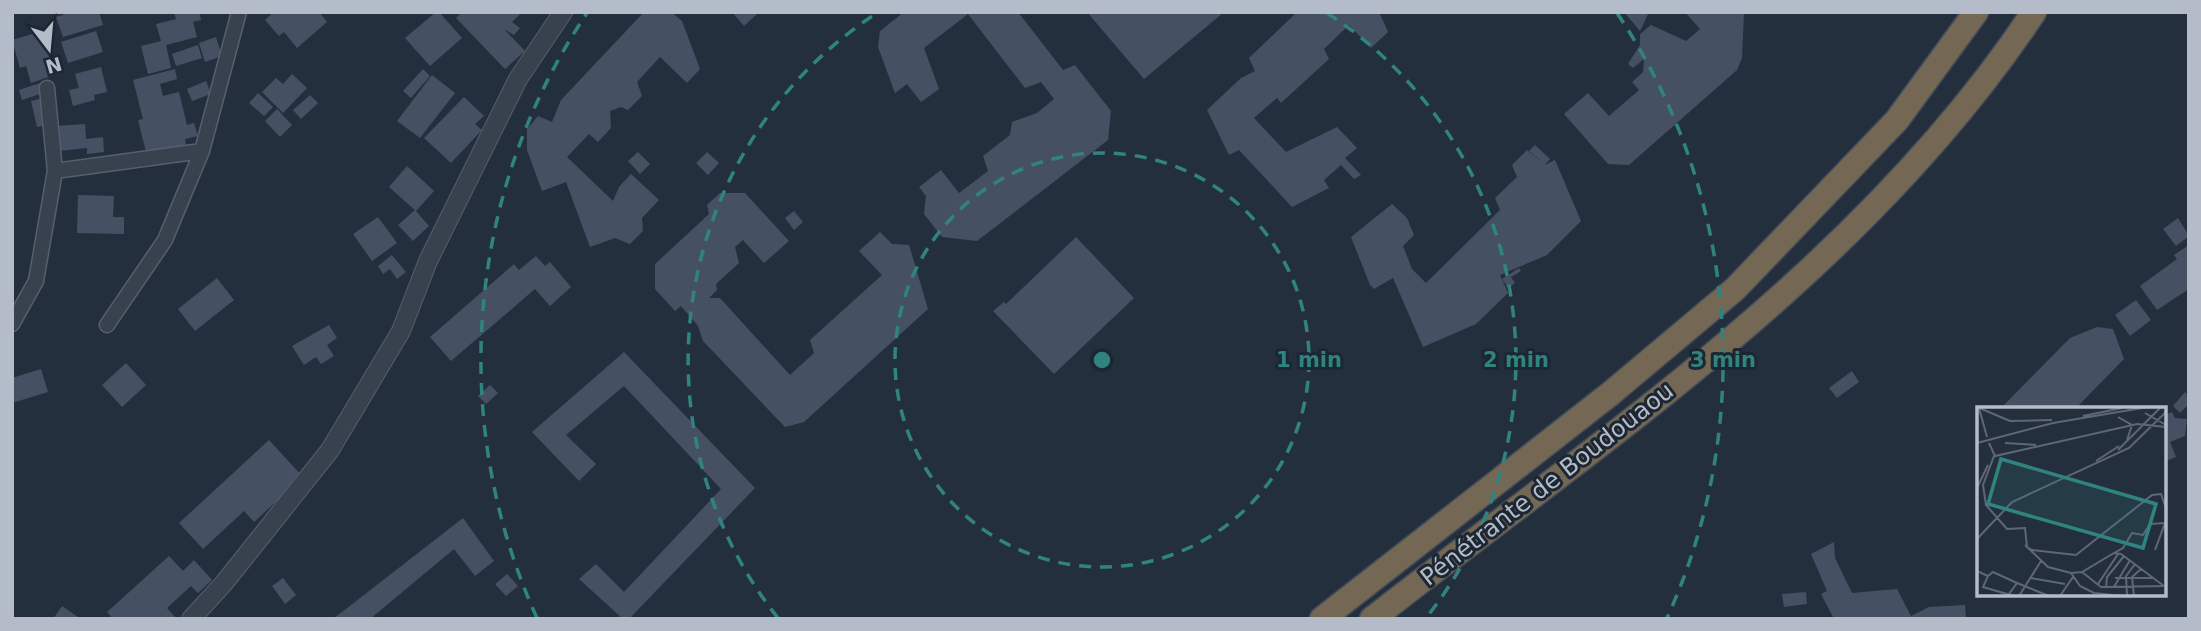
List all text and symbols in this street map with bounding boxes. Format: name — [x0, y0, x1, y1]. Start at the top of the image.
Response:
north arrow — [14, 14, 84, 84]
text: N — [43, 53, 64, 78]
centre of rings — [1090, 348, 1114, 372]
text: 1 min — [1276, 348, 1342, 372]
text: 2 min — [1483, 348, 1549, 372]
text: 3 min — [1690, 348, 1756, 372]
street label: Pénétrante de Boudouaou — [1415, 377, 1679, 591]
inset map — [1977, 407, 2166, 596]

